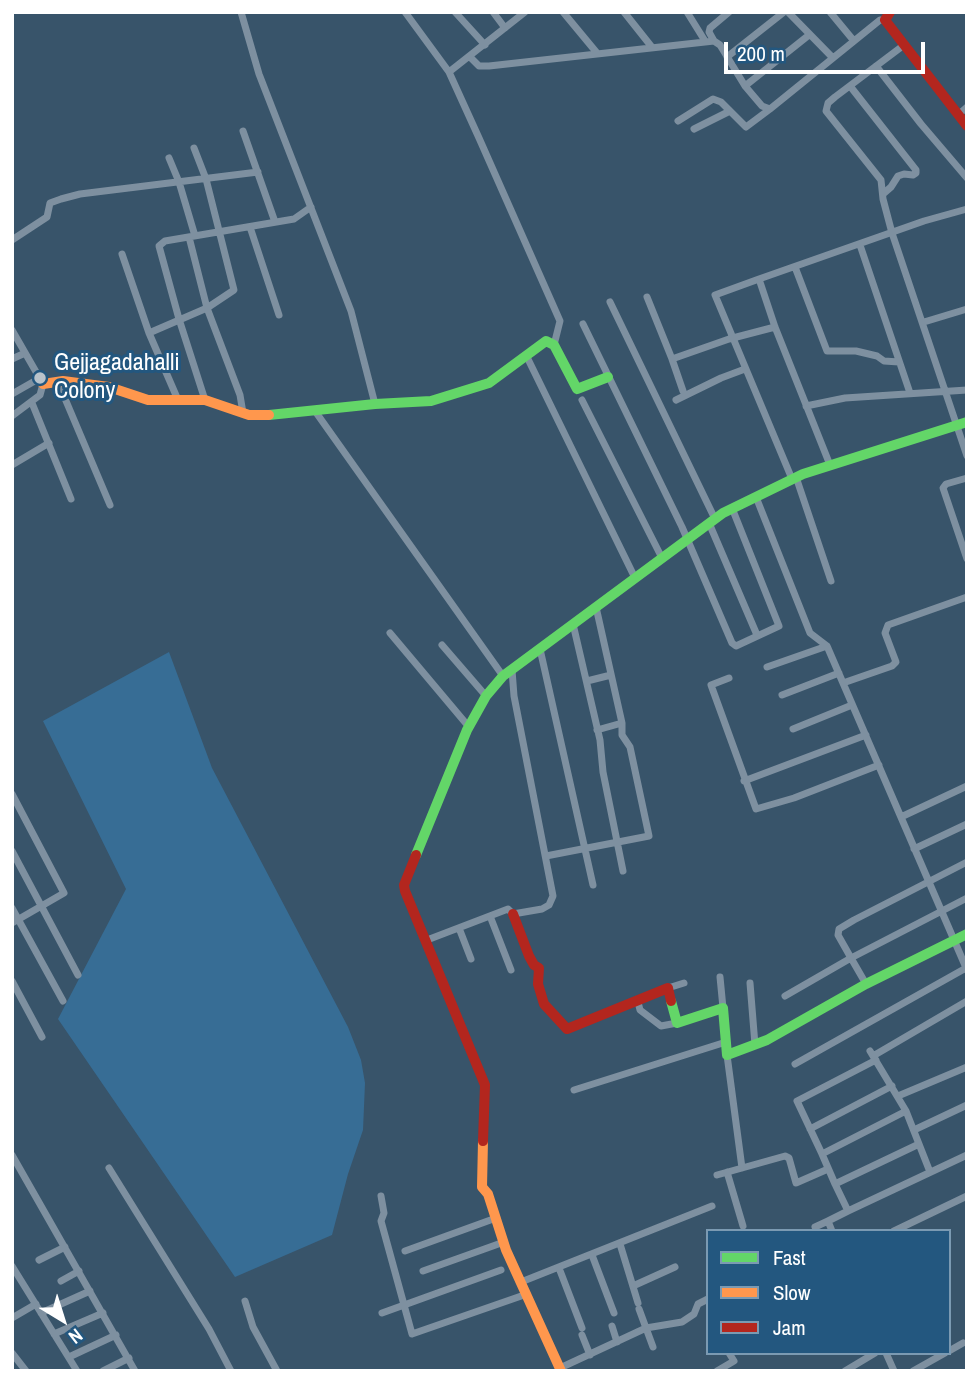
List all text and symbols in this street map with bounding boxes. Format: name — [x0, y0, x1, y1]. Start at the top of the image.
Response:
scale bar — [727, 28, 928, 72]
text: 200 m — [737, 39, 785, 68]
place label: Gejjagadahalli Colony — [54, 350, 180, 406]
marker: Gejjagadahalli Colony — [32, 370, 48, 386]
legend — [706, 1229, 951, 1355]
text: Fast — [773, 1243, 806, 1272]
text: Slow — [773, 1278, 810, 1307]
north arrow — [28, 1285, 98, 1355]
text: Jam — [773, 1313, 806, 1342]
text: N — [63, 1323, 88, 1350]

